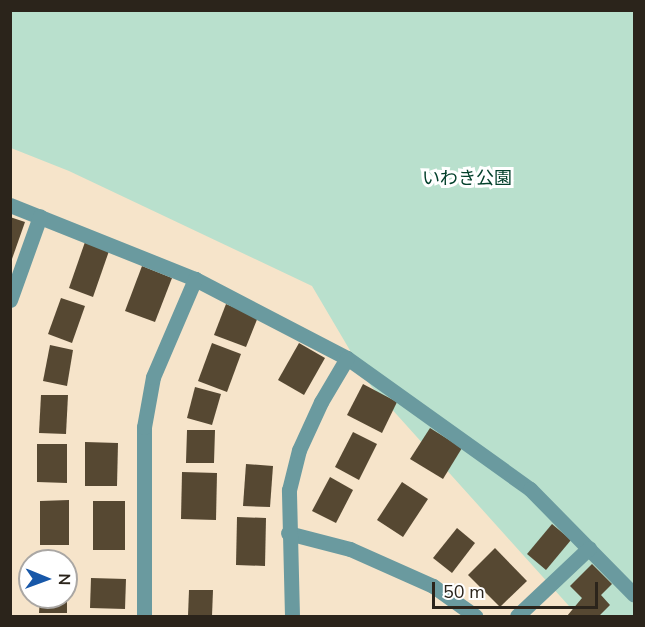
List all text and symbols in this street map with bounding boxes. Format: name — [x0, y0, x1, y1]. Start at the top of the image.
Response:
park label: いわき公園 — [422, 167, 512, 189]
north arrow — [18, 549, 78, 609]
scale bar — [435, 570, 602, 608]
text: N — [53, 573, 75, 585]
text: 50 m — [443, 580, 485, 604]

